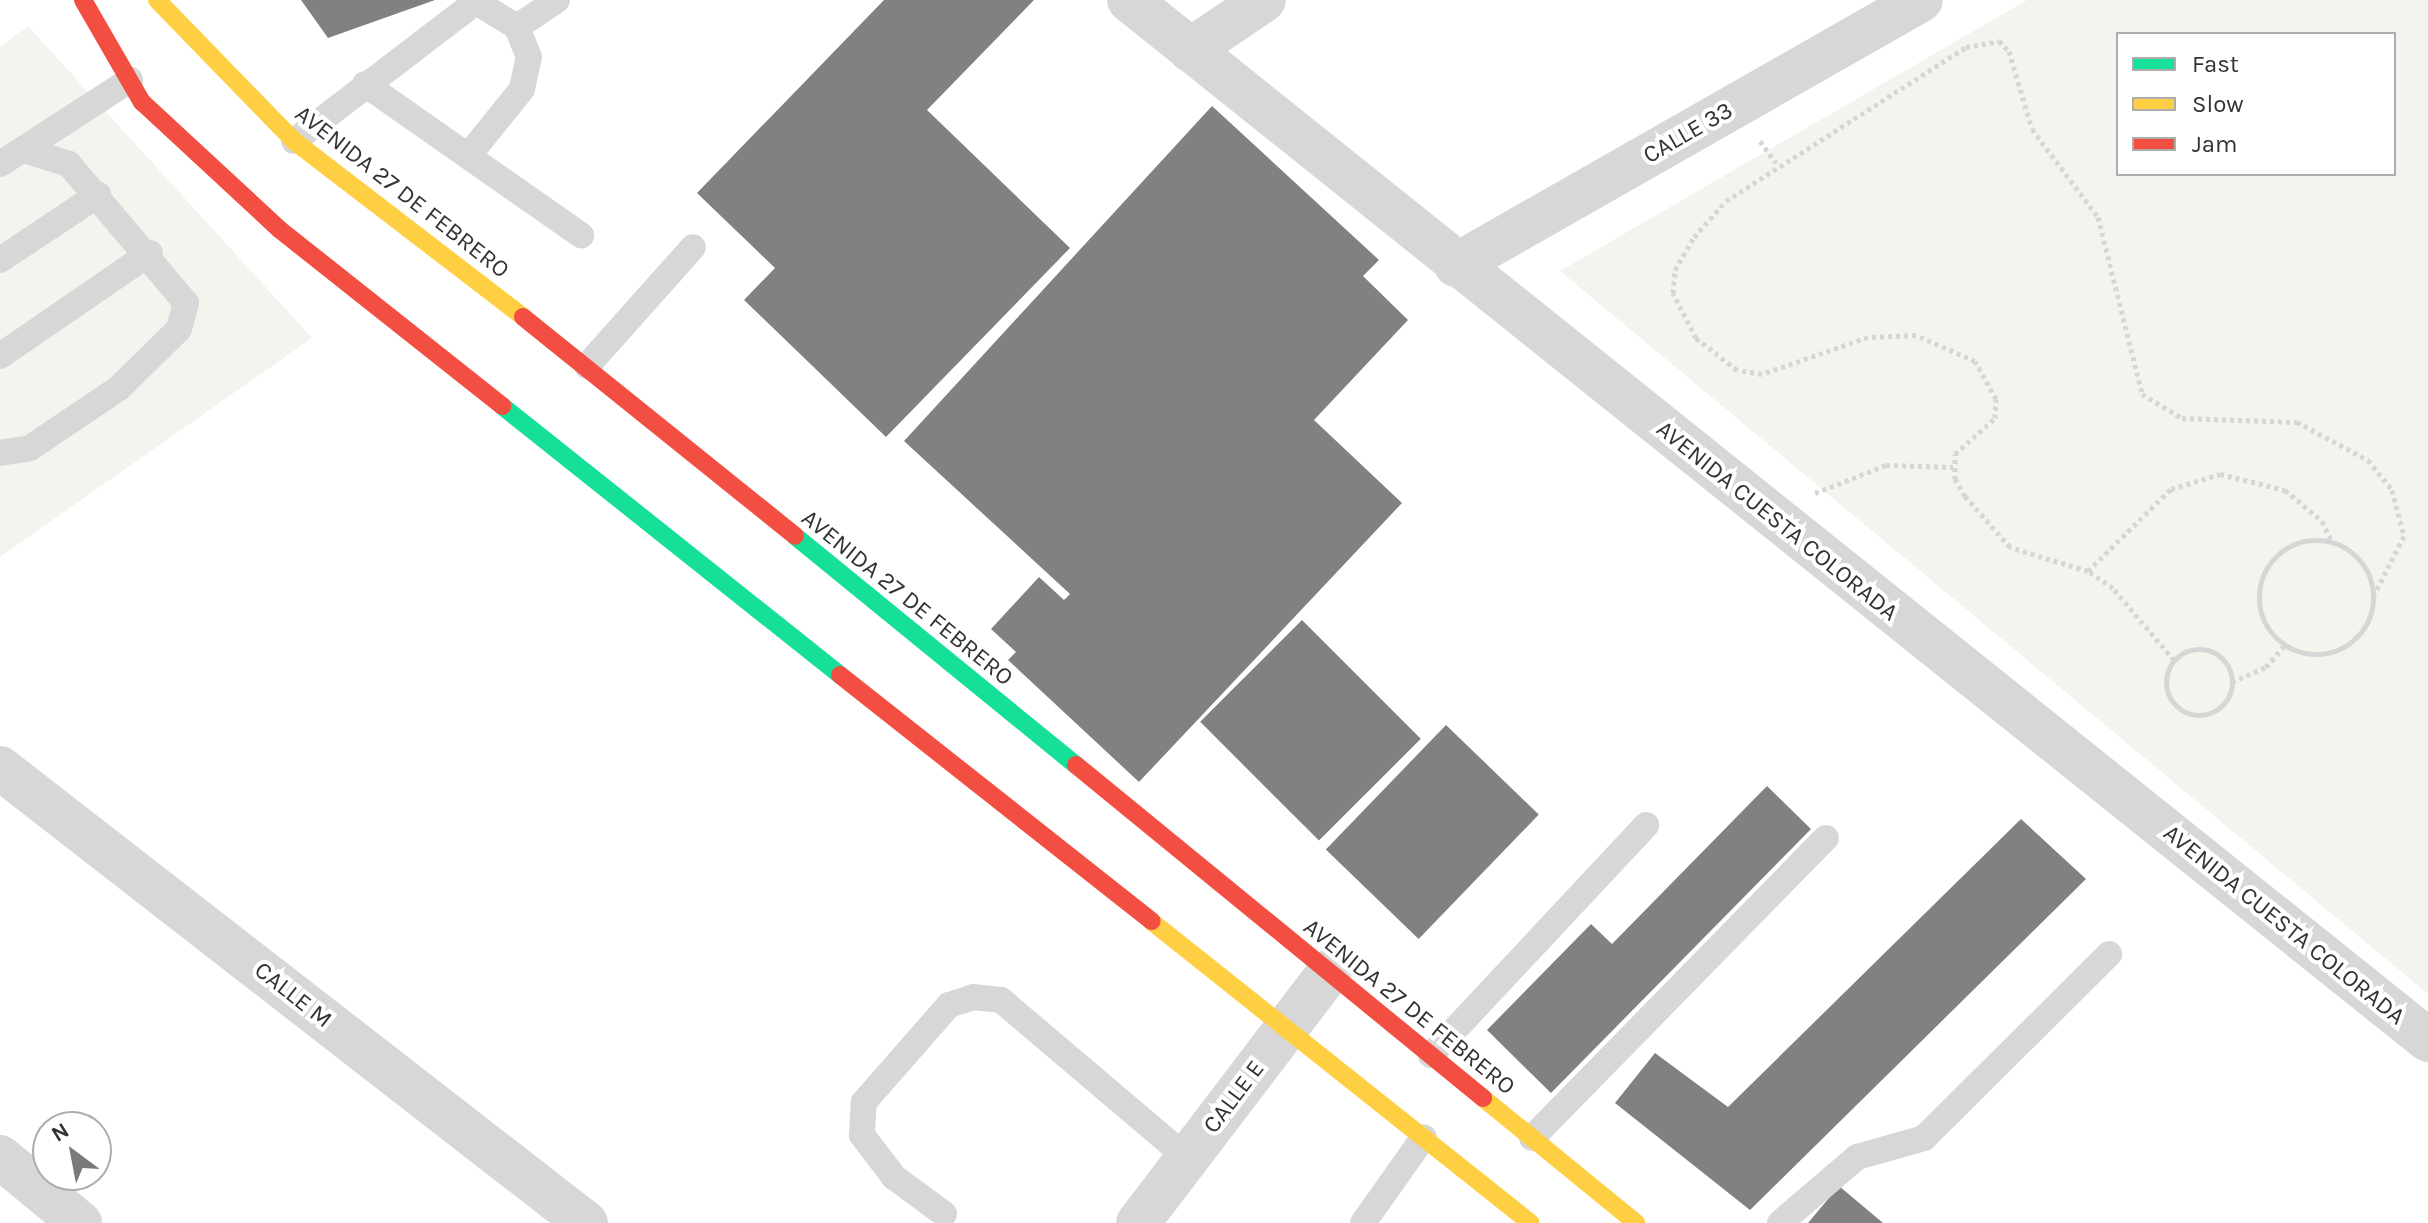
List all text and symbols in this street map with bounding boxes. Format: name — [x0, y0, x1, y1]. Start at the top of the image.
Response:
legend — [2116, 32, 2396, 176]
text: Fast — [2192, 50, 2239, 78]
text: Slow — [2192, 90, 2244, 118]
street label: CALLE 33 — [1638, 96, 1738, 170]
street label: AVENIDA 27 DE FEBRERO — [289, 99, 515, 285]
text: Jam — [2192, 130, 2237, 158]
street label: AVENIDA CUESTA COLORADA — [1650, 415, 1904, 627]
street label: AVENIDA 27 DE FEBRERO — [795, 504, 1019, 692]
street label: AVENIDA CUESTA COLORADA — [2157, 819, 2411, 1031]
street label: AVENIDA 27 DE FEBRERO — [1297, 913, 1521, 1101]
street label: CALLE M — [248, 956, 338, 1034]
street label: CALLE E — [1197, 1055, 1271, 1139]
north arrow — [32, 1111, 112, 1191]
text: N — [47, 1117, 74, 1148]

